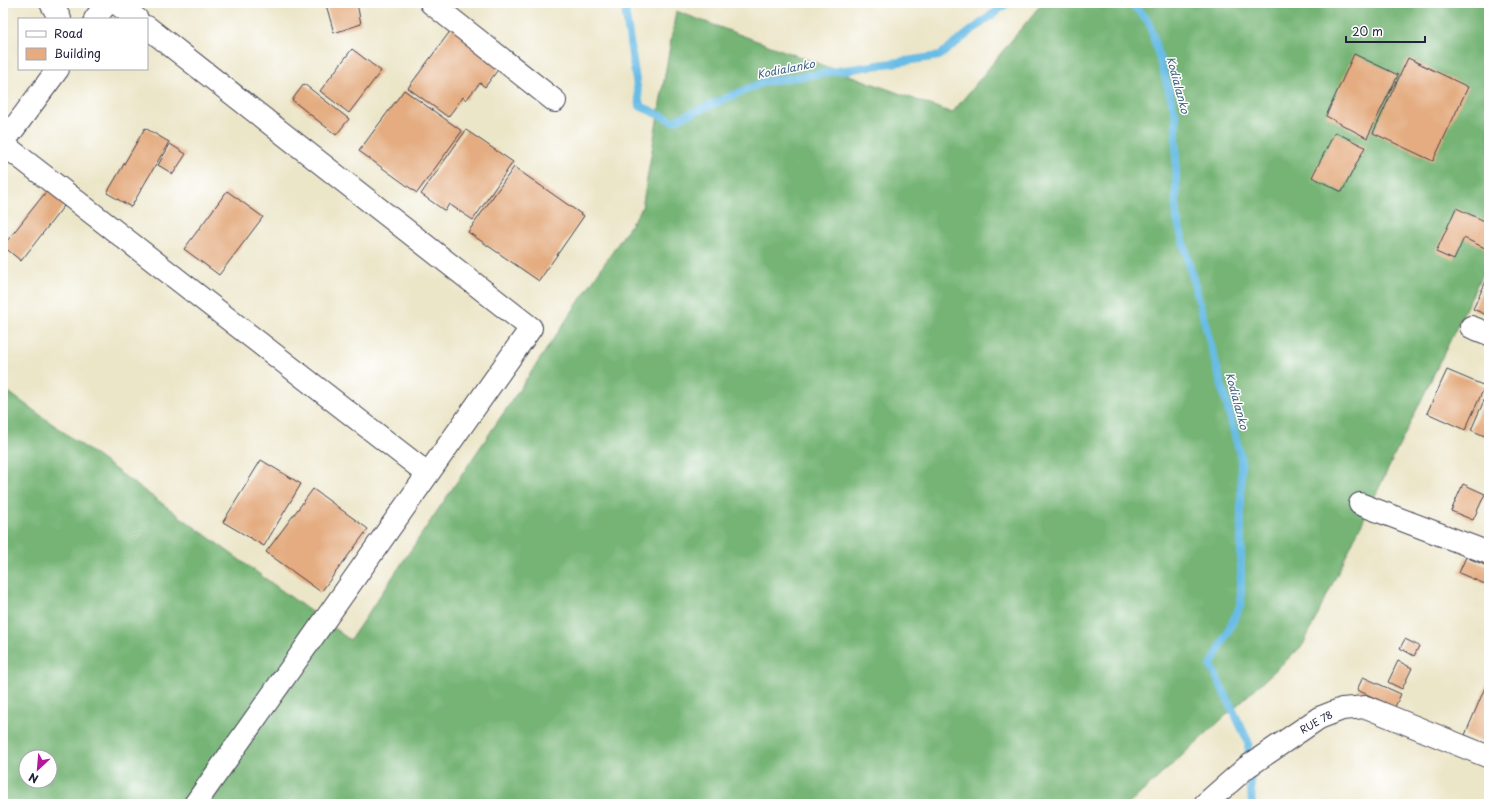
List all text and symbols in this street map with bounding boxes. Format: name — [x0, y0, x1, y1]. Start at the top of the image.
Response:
legend — [18, 18, 148, 70]
scale bar — [1346, 18, 1425, 44]
text: 20 m — [1352, 22, 1383, 40]
text: Road — [54, 24, 83, 42]
text: Building — [54, 44, 101, 62]
water label: Kodialanko — [756, 54, 817, 82]
water label: Kodialanko — [1163, 54, 1194, 116]
water label: Kodialanko — [1222, 370, 1253, 432]
street label: RUE 78 — [1297, 706, 1335, 737]
north arrow — [18, 749, 58, 789]
text: N — [25, 769, 41, 788]

